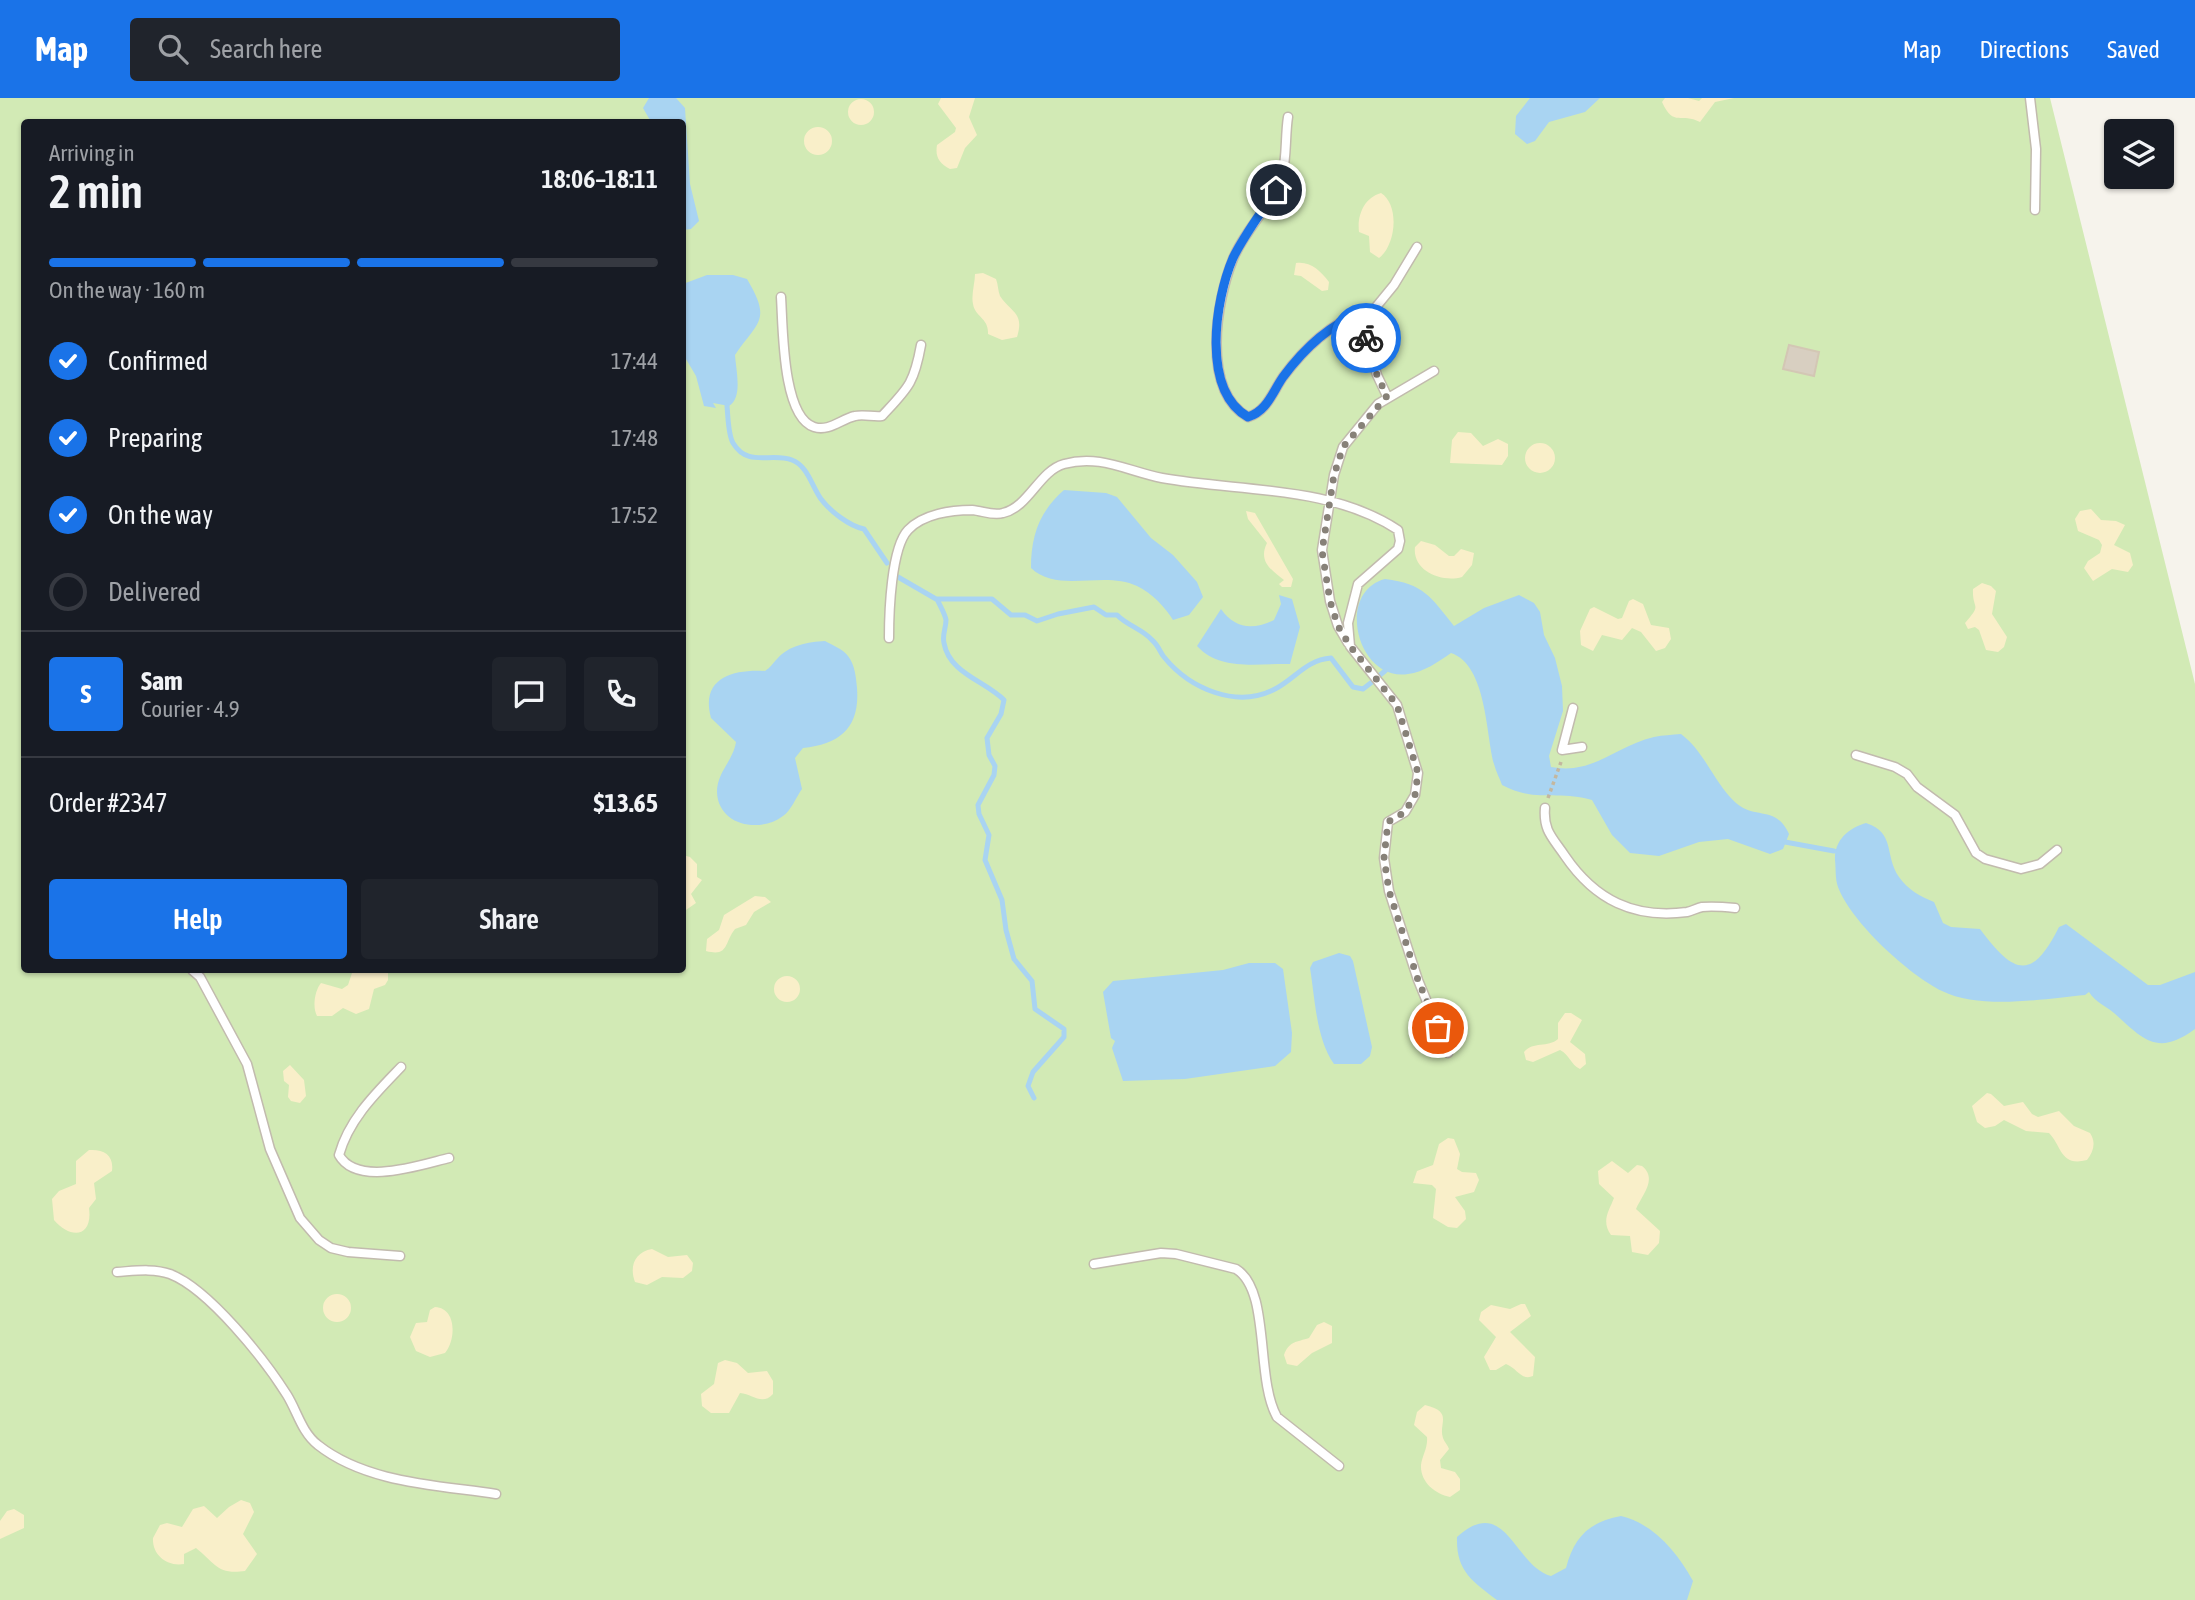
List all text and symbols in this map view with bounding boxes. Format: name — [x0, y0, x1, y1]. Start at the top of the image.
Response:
search box — [130, 18, 620, 81]
text: Map — [35, 30, 88, 68]
icon: search — [154, 30, 192, 68]
text: Search here — [210, 34, 322, 64]
text: Map — [1903, 36, 1941, 63]
text: Directions — [1979, 36, 2069, 63]
text: Saved — [2107, 36, 2160, 63]
map controls — [2104, 119, 2174, 189]
button: layers — [2104, 119, 2174, 189]
text: Arriving in — [49, 140, 135, 166]
pin — [1246, 160, 1306, 220]
text: 18:06–18:11 — [541, 164, 658, 194]
text: 2 min — [49, 165, 143, 218]
icon: home — [1257, 171, 1295, 209]
text: On the way · 160 m — [49, 277, 205, 303]
courier — [1331, 303, 1401, 373]
icon: bike — [1347, 319, 1385, 357]
icon: check — [49, 342, 87, 380]
text: Confirmed — [108, 346, 208, 376]
text: 17:44 — [611, 348, 658, 374]
icon: check — [49, 419, 87, 457]
text: Preparing — [108, 423, 202, 453]
text: 17:48 — [611, 425, 658, 451]
icon: check — [49, 496, 87, 534]
text: On the way — [108, 500, 213, 530]
text: 17:52 — [611, 502, 658, 528]
text: Delivered — [108, 577, 201, 607]
button: chat — [492, 657, 566, 731]
button: phone — [584, 657, 658, 731]
text: Sam — [141, 666, 183, 696]
text: S — [81, 679, 91, 709]
text: Courier · 4.9 — [141, 696, 240, 722]
text: Order #2347 — [49, 788, 168, 818]
text: $13.65 — [594, 788, 658, 818]
button: Help — [49, 879, 347, 959]
button: Share — [361, 879, 658, 959]
pin — [1408, 998, 1468, 1058]
icon: bag — [1419, 1009, 1457, 1047]

